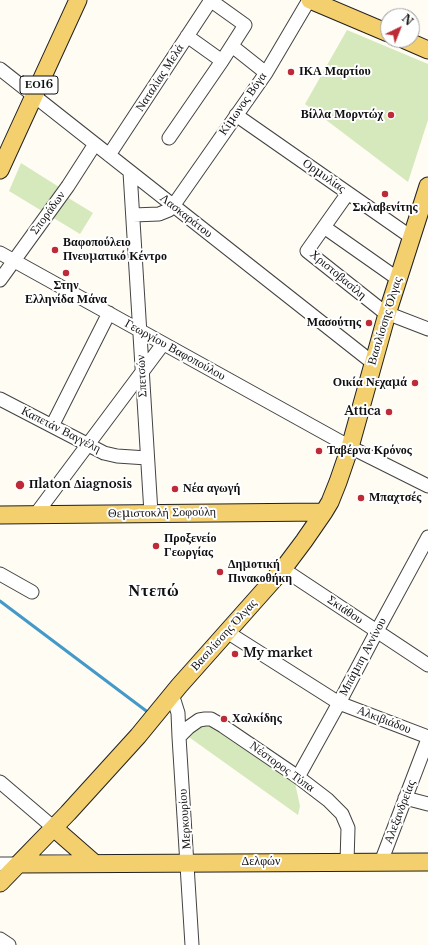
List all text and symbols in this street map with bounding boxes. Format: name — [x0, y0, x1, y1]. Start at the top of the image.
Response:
north arrow — [380, 8, 420, 48]
text: N — [399, 11, 416, 29]
street label: Ναταλίας Μελά — [133, 42, 187, 114]
place label: ΙΚΑ Μαρτίου — [299, 65, 371, 79]
marker: ΙΚΑ Μαρτίου — [286, 67, 296, 77]
street label: Κίμωνος Βόγα — [216, 70, 270, 138]
road number: ΕΟ16 — [20, 76, 58, 94]
place label: Βίλλα Μορντώχ — [301, 108, 383, 122]
marker: Βίλλα Μορντώχ — [386, 110, 396, 120]
street label: Ορμυλίας — [300, 156, 348, 196]
street label: Σποράδων — [27, 188, 69, 238]
marker: Σκλαβενίτης — [380, 189, 390, 199]
street label: Λασκαράτου — [157, 191, 215, 241]
place label: Σκλαβενίτης — [352, 201, 418, 215]
place label: Βαφοπούλειο Πνευματικό Κέντρο — [63, 236, 167, 264]
marker: Βαφοπούλειο Πνευματικό Κέντρο — [50, 245, 60, 255]
street label: Χριστοβασίλη — [307, 247, 369, 303]
marker: Στην Ελληνίδα Μάνα — [61, 268, 71, 278]
street label: Βασιλίσσης Όλγας — [365, 275, 405, 367]
place label: Στην Ελληνίδα Μάνα — [25, 279, 107, 307]
street label: Γεωργίου Βαφοπούλου — [122, 316, 228, 384]
place label: Μασούτης — [307, 316, 361, 330]
marker: Μασούτης — [364, 318, 374, 328]
street label: Σπετσών — [134, 354, 150, 398]
place label: Οικία Νεχαμά — [333, 376, 407, 390]
marker: Οικία Νεχαμά — [410, 378, 420, 388]
street label: Καπετάν Βαγγέλη — [19, 404, 103, 456]
place label: Attica — [344, 405, 381, 419]
marker: Attica — [384, 407, 394, 417]
place label: Ταβέρνα Κρόνος — [327, 444, 412, 458]
marker: Ταβέρνα Κρόνος — [314, 446, 324, 456]
place label: Πlaton Δiagnosis — [29, 478, 132, 492]
marker: Πlaton Δiagnosis — [14, 479, 26, 491]
place label: Νέα αγωγή — [183, 482, 240, 496]
marker: Νέα αγωγή — [170, 484, 180, 494]
place label: Μπαχτσές — [369, 491, 421, 505]
marker: Μπαχτσές — [356, 493, 366, 503]
street label: Θεμιστοκλή Σοφούλη — [108, 505, 216, 521]
place label: Προξενείο Γεωργίας — [164, 532, 216, 560]
marker: Προξενείο Γεωργίας — [151, 541, 161, 551]
place label: Δημοτική Πινακοθήκη — [228, 558, 292, 586]
marker: Δημοτική Πινακοθήκη — [215, 567, 225, 577]
district label: Ντεπώ — [128, 581, 180, 601]
street label: Σκιάθου — [324, 593, 366, 627]
street label: Βασιλίσσης Όλγας — [188, 596, 260, 674]
street label: Μπάμπη Αννίνου — [336, 615, 390, 699]
place label: My market — [243, 647, 313, 661]
marker: My market — [230, 649, 240, 659]
street label: Αλκιβιάδου — [355, 703, 413, 737]
place label: Χαλκίδης — [232, 712, 282, 726]
marker: Χαλκίδης — [219, 714, 229, 724]
street label: Νέστορος Τύπα — [247, 739, 317, 795]
street label: Αλεξανδρείας — [381, 778, 419, 846]
street label: Μερκουρίου — [176, 788, 194, 850]
street label: Δελφών — [242, 855, 280, 869]

